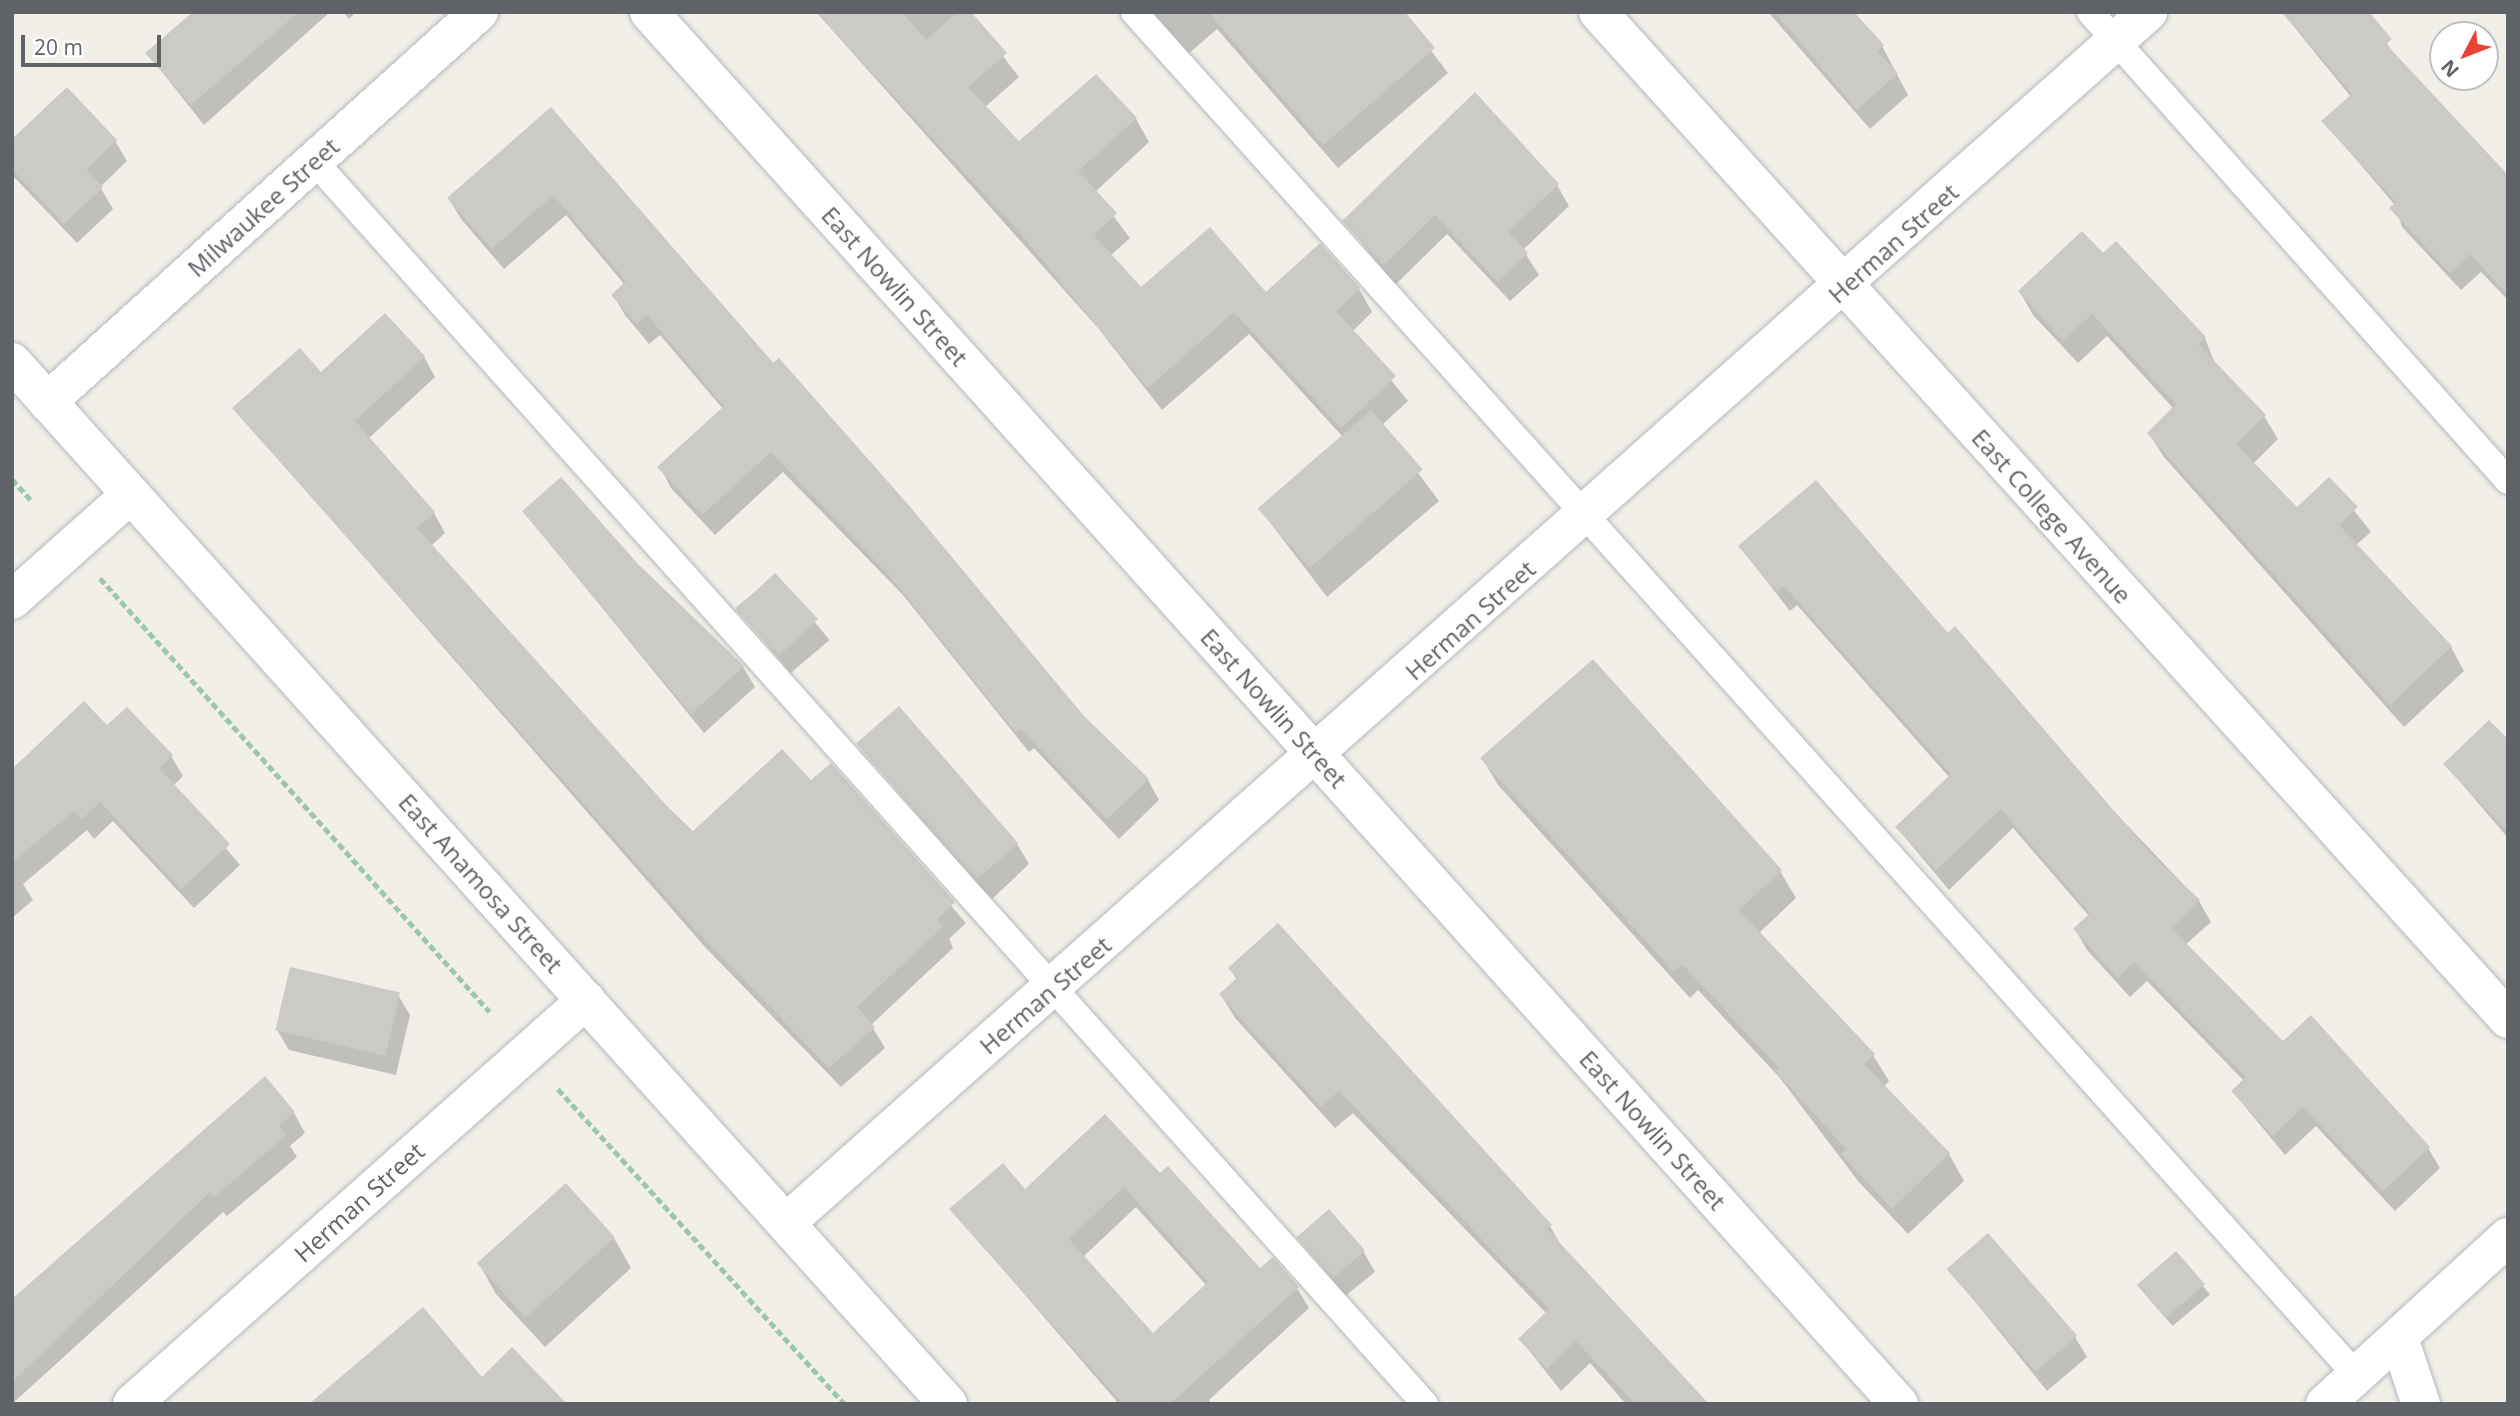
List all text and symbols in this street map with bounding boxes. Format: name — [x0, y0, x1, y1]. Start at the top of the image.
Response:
scale bar — [24, 21, 164, 65]
north arrow — [2429, 21, 2499, 91]
text: 20 m — [34, 33, 83, 61]
text: N — [2435, 54, 2465, 83]
street label: Milwaukee Street — [182, 132, 344, 282]
street label: Herman Street — [1822, 177, 1964, 309]
street label: East Nowlin Street — [816, 201, 974, 371]
street label: East College Avenue — [1966, 423, 2138, 609]
street label: Herman Street — [1399, 554, 1541, 686]
street label: East Nowlin Street — [1195, 623, 1353, 793]
street label: East Anamosa Street — [393, 788, 569, 978]
street label: Herman Street — [973, 930, 1117, 1060]
street label: East Nowlin Street — [1574, 1045, 1732, 1215]
street label: Herman Street — [288, 1136, 430, 1268]

